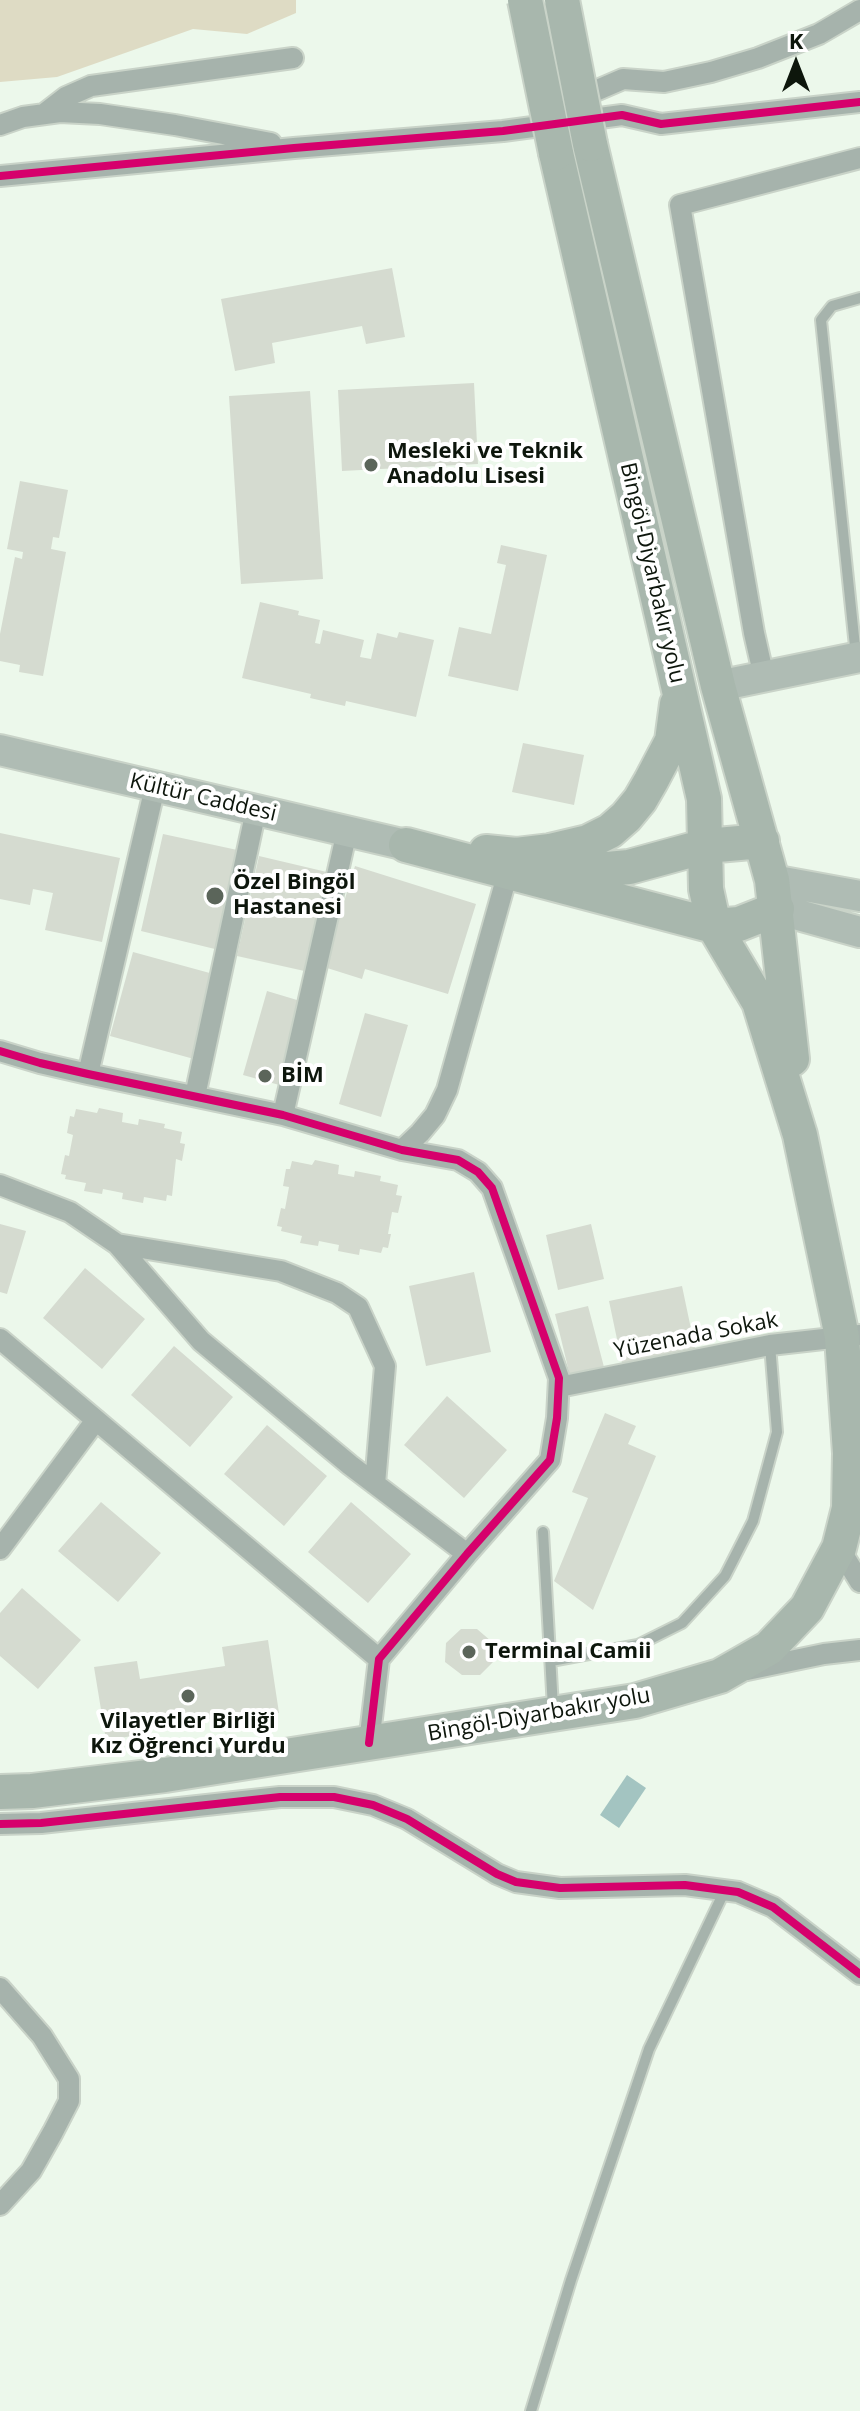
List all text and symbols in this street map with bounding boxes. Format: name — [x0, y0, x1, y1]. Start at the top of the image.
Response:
north arrow — [756, 24, 836, 104]
text: K — [789, 25, 803, 55]
place label: Mesleki ve Teknik Anadolu Lisesi — [387, 439, 583, 490]
marker: Mesleki ve Teknik Anadolu Lisesi — [362, 456, 380, 474]
street label: Bingöl-Diyarbakır yolu — [614, 460, 690, 686]
street label: Kültür Caddesi — [127, 768, 279, 828]
place label: Özel Bingöl Hastanesi — [233, 870, 355, 922]
marker: Özel Bingöl Hastanesi — [204, 885, 226, 907]
place label: BİM — [281, 1063, 324, 1089]
marker: BİM — [256, 1067, 274, 1085]
street label: Yüzenada Sokak — [612, 1307, 780, 1365]
place label: Terminal Camii — [485, 1639, 652, 1665]
marker: Terminal Camii — [460, 1643, 478, 1661]
street label: Bingöl-Diyarbakır yolu — [426, 1682, 652, 1748]
marker: Vilayetler Birliği Kız Öğrenci Yurdu — [179, 1687, 197, 1705]
place label: Vilayetler Birliği Kız Öğrenci Yurdu — [90, 1709, 286, 1760]

